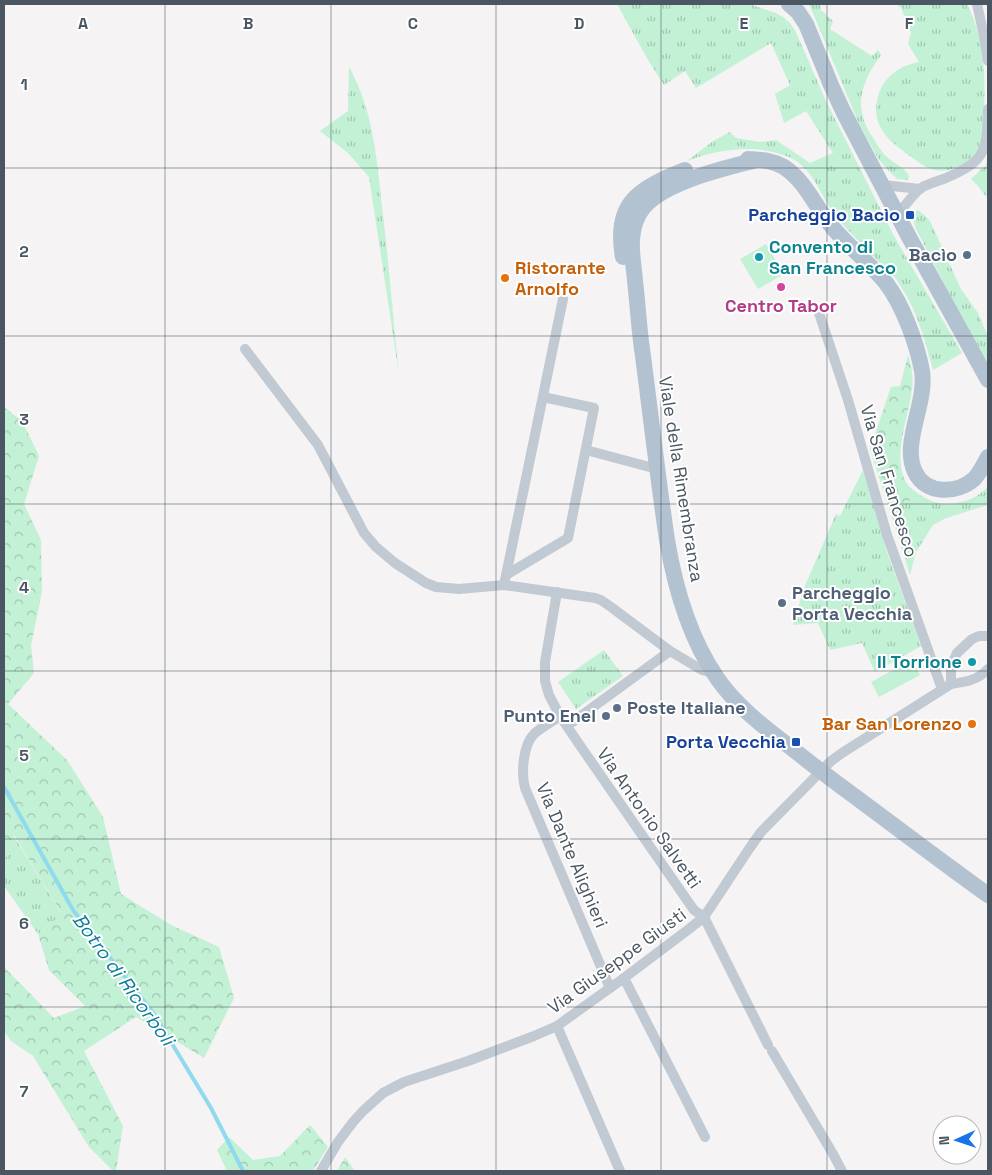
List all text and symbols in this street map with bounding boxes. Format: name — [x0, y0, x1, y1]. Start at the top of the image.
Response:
text: A — [78, 13, 88, 34]
text: B — [243, 13, 253, 34]
text: C — [408, 13, 418, 34]
text: D — [574, 13, 584, 34]
text: E — [740, 13, 749, 34]
text: F — [905, 13, 914, 34]
text: 1 — [20, 74, 28, 95]
place label: Parcheggio Bacìo — [748, 203, 900, 226]
marker: Parcheggio Bacìo — [904, 209, 916, 221]
place label: Convento di San Francesco — [769, 235, 896, 279]
text: 2 — [19, 241, 29, 262]
place label: Bacìo — [908, 243, 957, 266]
marker: Bacìo — [961, 249, 973, 261]
marker: Convento di San Francesco — [753, 251, 765, 263]
place label: Ristorante Arnolfo — [515, 256, 606, 300]
marker: Ristorante Arnolfo — [499, 272, 511, 284]
marker: Centro Tabor — [775, 281, 787, 293]
place label: Centro Tabor — [725, 294, 837, 317]
street label: Viale della Rimembranza — [654, 374, 709, 584]
street label: Via San Francesco — [855, 402, 924, 560]
text: 3 — [19, 409, 29, 430]
text: 4 — [19, 577, 29, 598]
place label: Parcheggio Porta Vecchia — [792, 581, 913, 625]
marker: Parcheggio Porta Vecchia — [776, 597, 788, 609]
place label: Il Torrione — [877, 650, 962, 673]
marker: Il Torrione — [966, 656, 978, 668]
place label: Poste Italiane — [627, 696, 746, 719]
marker: Poste Italiane — [611, 702, 623, 714]
place label: Punto Enel — [503, 704, 596, 727]
marker: Punto Enel — [600, 710, 612, 722]
place label: Bar San Lorenzo — [822, 712, 962, 735]
marker: Bar San Lorenzo — [966, 718, 978, 730]
place label: Porta Vecchia — [666, 730, 787, 753]
marker: Porta Vecchia — [790, 736, 802, 748]
street label: Via Antonio Salvetti — [592, 743, 707, 893]
text: 5 — [19, 745, 29, 766]
street label: Via Dante Alighieri — [531, 779, 613, 931]
street label: Via Giuseppe Giusti — [543, 903, 691, 1019]
water label: Botro di Ricorboli — [67, 908, 182, 1052]
text: 6 — [19, 913, 29, 934]
text: 7 — [20, 1081, 29, 1102]
north arrow — [932, 1115, 982, 1165]
text: N — [935, 1136, 953, 1146]

